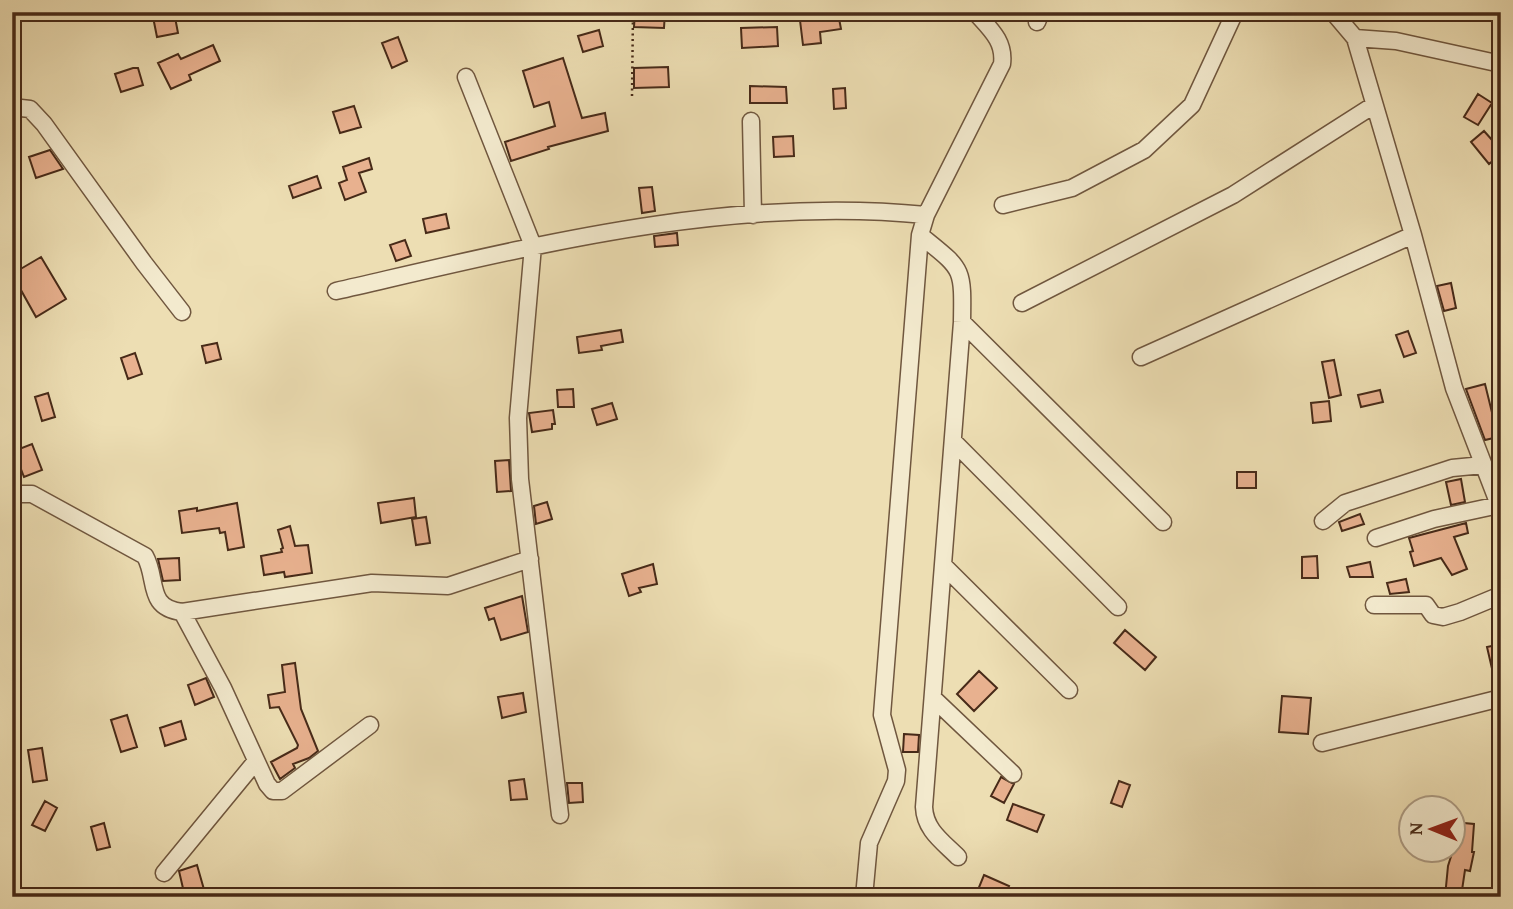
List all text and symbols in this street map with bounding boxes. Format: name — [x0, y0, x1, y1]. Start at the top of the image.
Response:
north arrow — [1398, 794, 1468, 864]
text: N — [1401, 822, 1429, 835]

